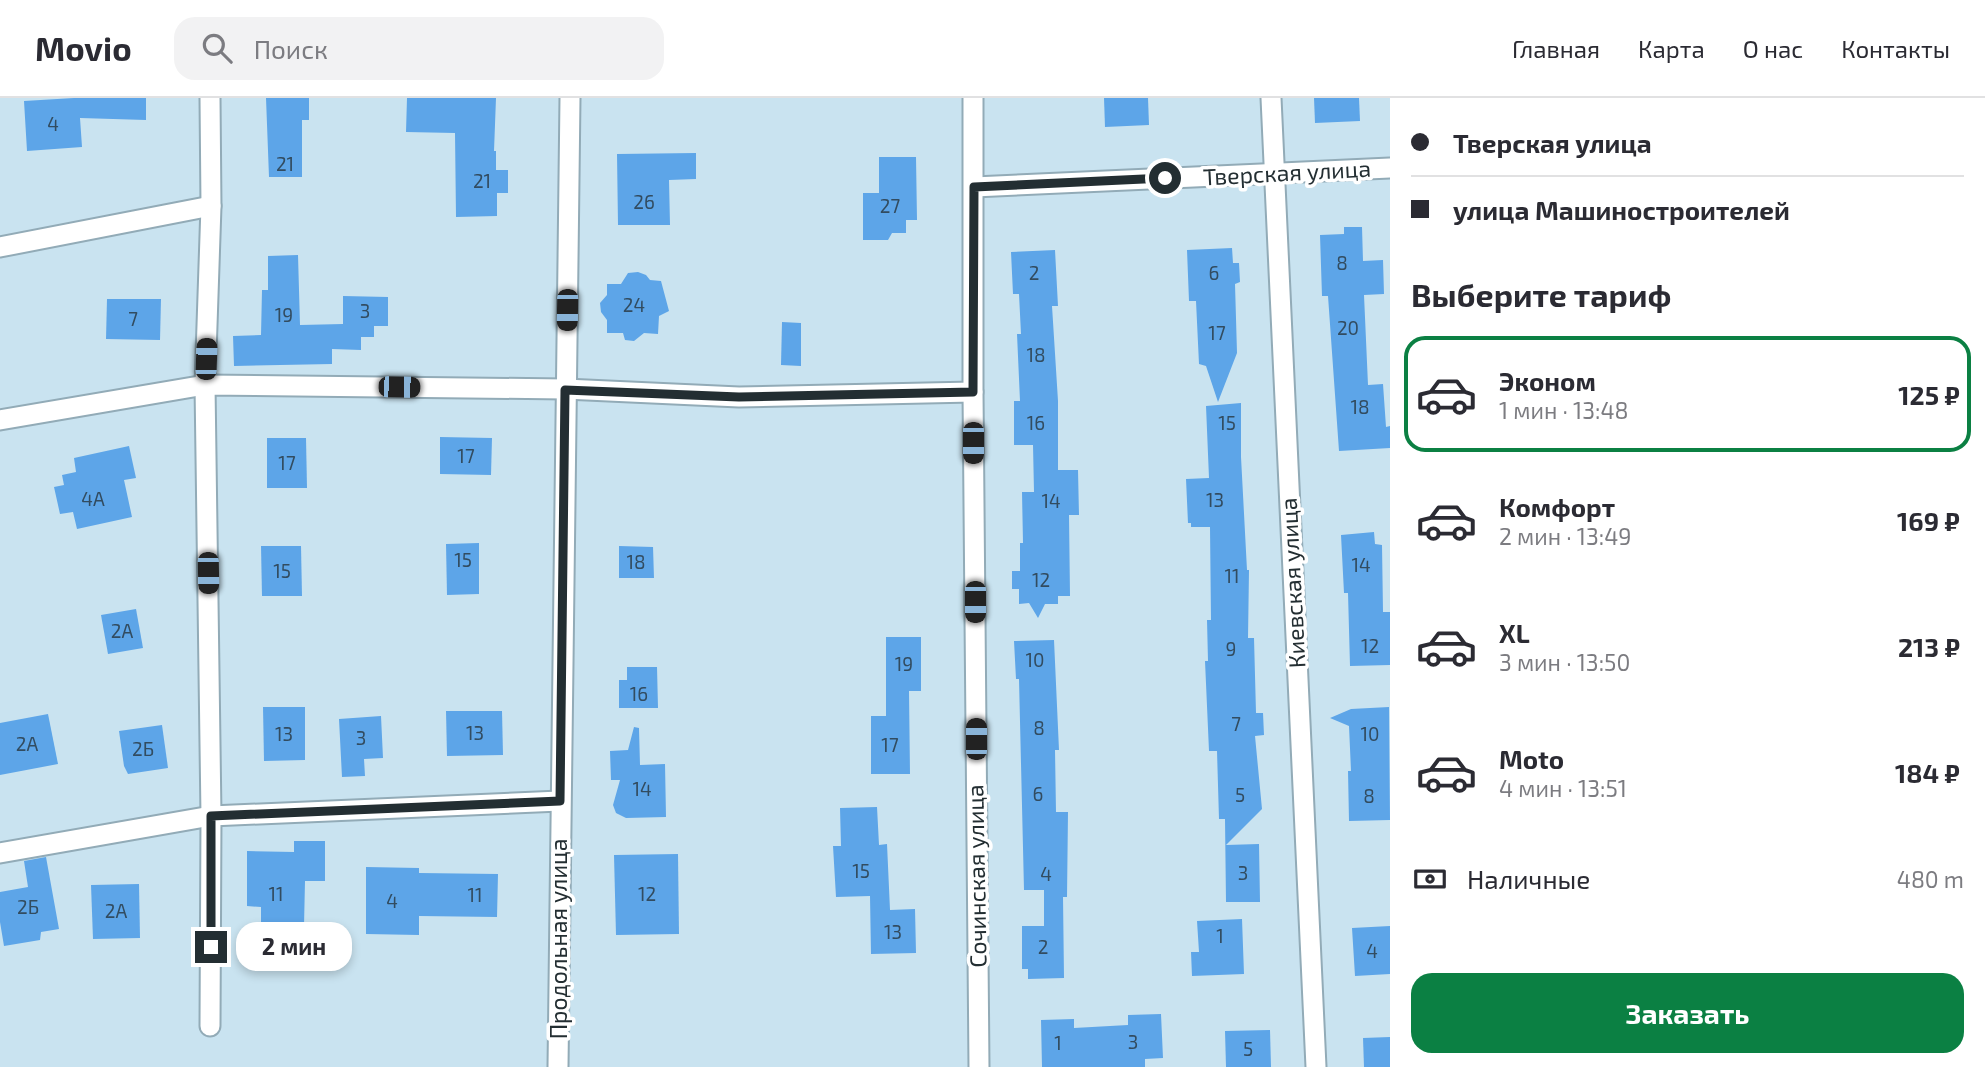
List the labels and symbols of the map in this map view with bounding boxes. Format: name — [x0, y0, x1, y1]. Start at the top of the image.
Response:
house number: 4 — [47, 112, 59, 135]
house number: 21 — [276, 152, 294, 175]
street label: Тверская улица — [1202, 154, 1372, 191]
route start — [1149, 162, 1181, 194]
house number: 21 — [473, 169, 491, 192]
house number: 26 — [633, 190, 655, 213]
house number: 27 — [880, 194, 900, 217]
house number: 8 — [1336, 251, 1348, 274]
house number: 2 — [1029, 261, 1039, 284]
house number: 6 — [1209, 261, 1219, 284]
car — [557, 289, 578, 331]
house number: 24 — [623, 293, 645, 316]
house number: 3 — [360, 299, 370, 322]
house number: 19 — [275, 303, 293, 326]
house number: 7 — [128, 307, 138, 330]
house number: 20 — [1337, 316, 1359, 339]
house number: 17 — [1208, 321, 1226, 344]
car — [195, 338, 218, 380]
house number: 18 — [1026, 343, 1046, 366]
car — [378, 376, 421, 398]
house number: 18 — [1350, 395, 1370, 418]
house number: 16 — [1027, 411, 1045, 434]
house number: 15 — [1218, 411, 1236, 434]
car — [963, 422, 984, 464]
house number: 17 — [457, 444, 475, 467]
house number: 17 — [278, 451, 296, 474]
house number: 4А — [81, 487, 105, 510]
house number: 13 — [1206, 488, 1224, 511]
house number: 14 — [1041, 489, 1061, 512]
street label: Киевская улица — [1274, 497, 1311, 669]
house number: 15 — [454, 548, 472, 571]
house number: 18 — [626, 550, 646, 573]
car — [198, 552, 219, 594]
house number: 14 — [1351, 553, 1371, 576]
house number: 15 — [273, 559, 291, 582]
house number: 11 — [1224, 564, 1240, 587]
house number: 12 — [1032, 568, 1050, 591]
car — [965, 581, 986, 623]
house number: 2А — [111, 619, 133, 642]
house number: 12 — [1361, 634, 1379, 657]
house number: 9 — [1226, 637, 1236, 660]
house number: 10 — [1025, 648, 1045, 671]
house number: 19 — [895, 652, 913, 675]
house number: 16 — [630, 682, 648, 705]
house number: 7 — [1231, 712, 1241, 735]
house number: 8 — [1033, 716, 1045, 739]
car — [966, 718, 987, 760]
house number: 13 — [466, 721, 484, 744]
house number: 13 — [275, 722, 293, 745]
house number: 10 — [1360, 722, 1380, 745]
house number: 3 — [356, 726, 366, 749]
house number: 2А — [16, 732, 38, 755]
house number: 17 — [881, 733, 899, 756]
house number: 2Б — [132, 737, 154, 760]
house number: 14 — [632, 777, 652, 800]
house number: 6 — [1033, 782, 1043, 805]
house number: 5 — [1235, 783, 1245, 806]
street label: Сочинская улица — [960, 784, 993, 968]
house number: 8 — [1363, 784, 1375, 807]
street label: Продольная улица — [544, 839, 573, 1039]
house number: 15 — [852, 859, 870, 882]
house number: 3 — [1238, 861, 1248, 884]
house number: 4 — [1040, 862, 1052, 885]
house number: 11 — [268, 882, 284, 905]
house number: 12 — [638, 882, 656, 905]
house number: 11 — [467, 883, 483, 906]
house number: 4 — [386, 889, 398, 912]
house number: 2Б — [17, 895, 39, 918]
house number: 2А — [105, 899, 127, 922]
house number: 13 — [884, 920, 902, 943]
callout: 2 мин — [235, 922, 351, 972]
house number: 1 — [1216, 924, 1224, 947]
route end — [195, 931, 227, 963]
house number: 2 — [1038, 935, 1048, 958]
house number: 4 — [1366, 939, 1378, 962]
house number: 3 — [1128, 1030, 1138, 1053]
house number: 1 — [1054, 1031, 1062, 1054]
house number: 5 — [1243, 1037, 1253, 1060]

